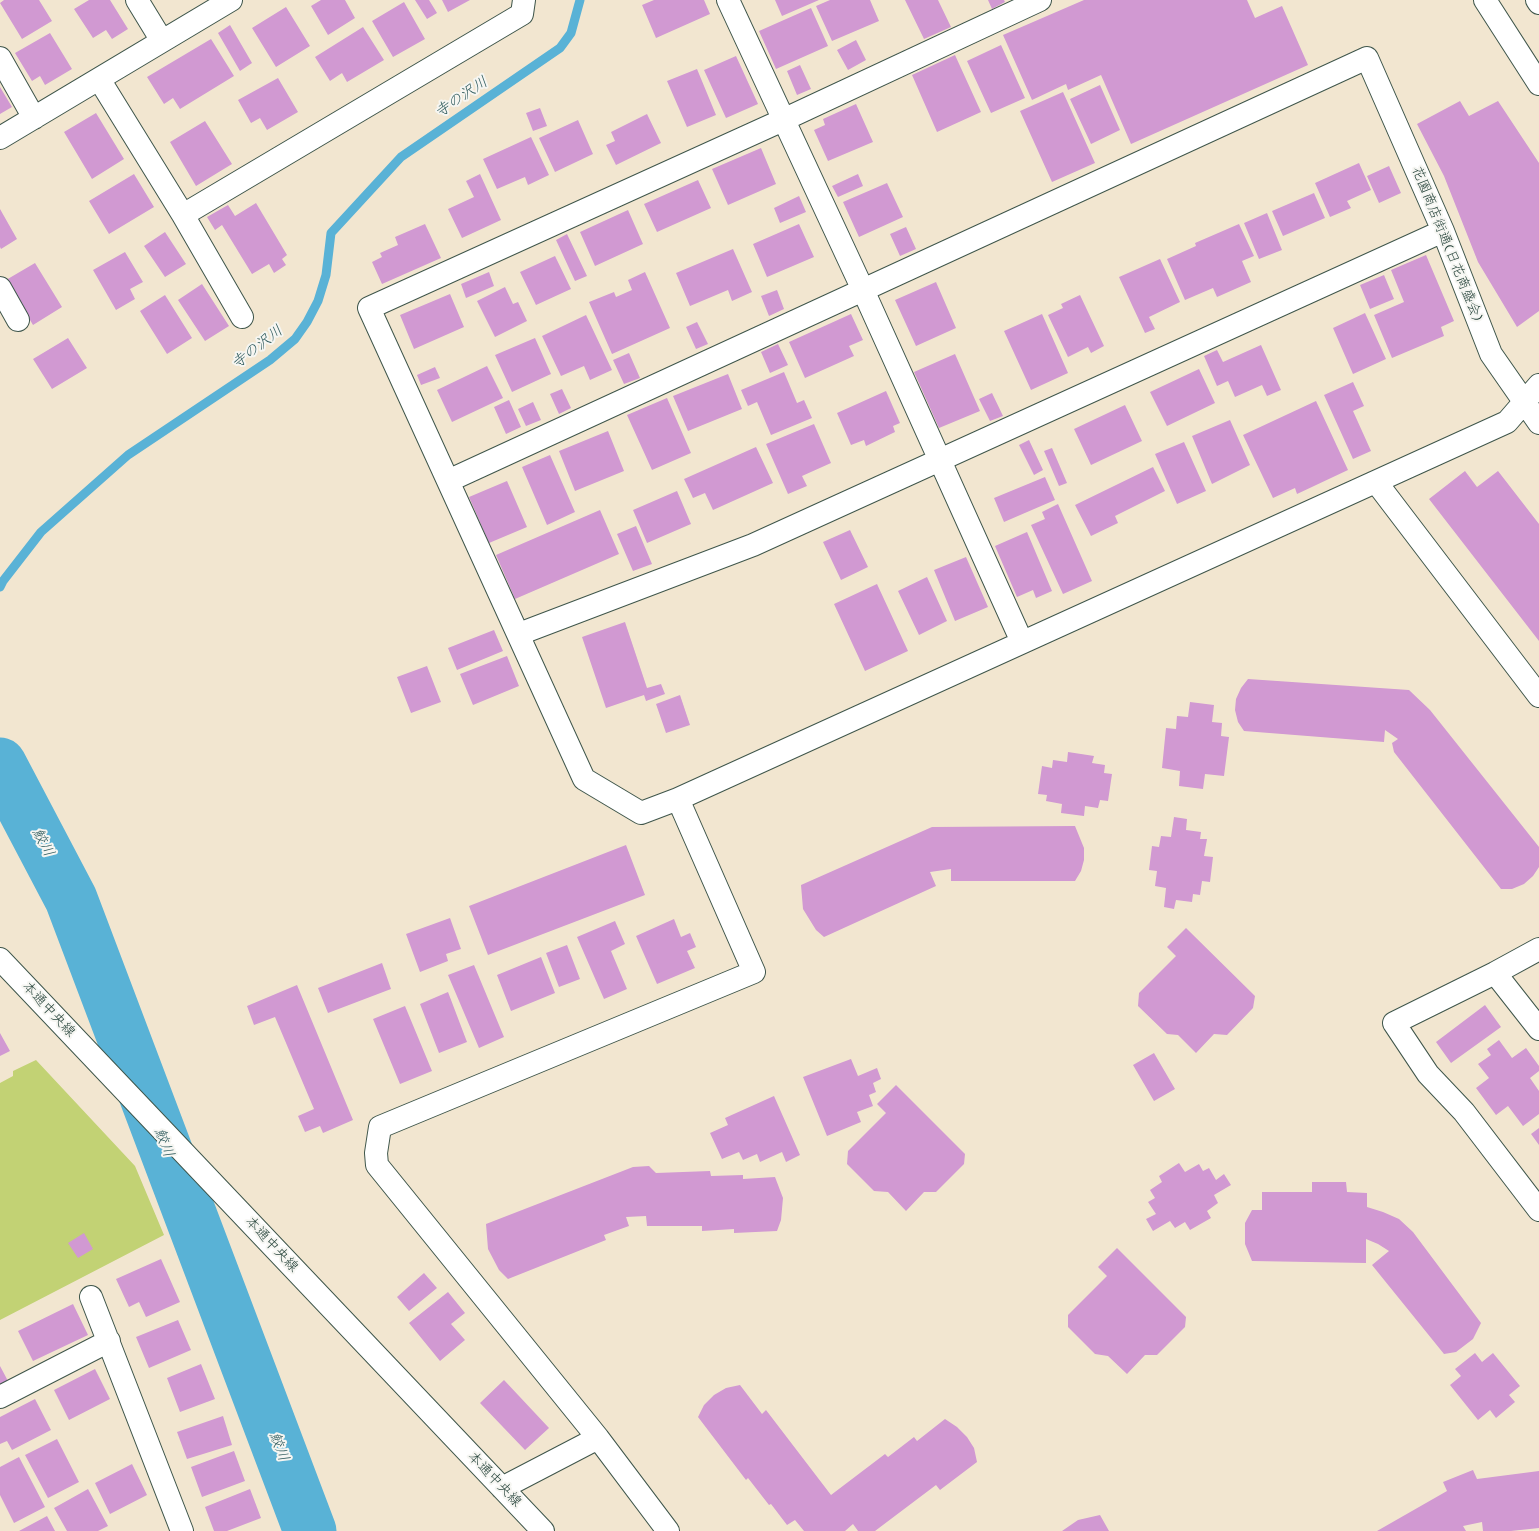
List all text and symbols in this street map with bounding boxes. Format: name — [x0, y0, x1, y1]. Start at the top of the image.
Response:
water label: 寺の沢川 — [432, 74, 492, 122]
street label: 花園商店街通(日花商盛会) — [1407, 164, 1485, 324]
water label: 寺の沢川 — [229, 322, 287, 374]
water label: 鮫川 — [27, 826, 57, 860]
street label: 本通中央線 — [18, 979, 78, 1041]
water label: 鮫川 — [149, 1126, 177, 1160]
street label: 本通中央線 — [241, 1214, 301, 1276]
water label: 鮫川 — [264, 1430, 292, 1464]
street label: 本通中央線 — [464, 1449, 524, 1511]

